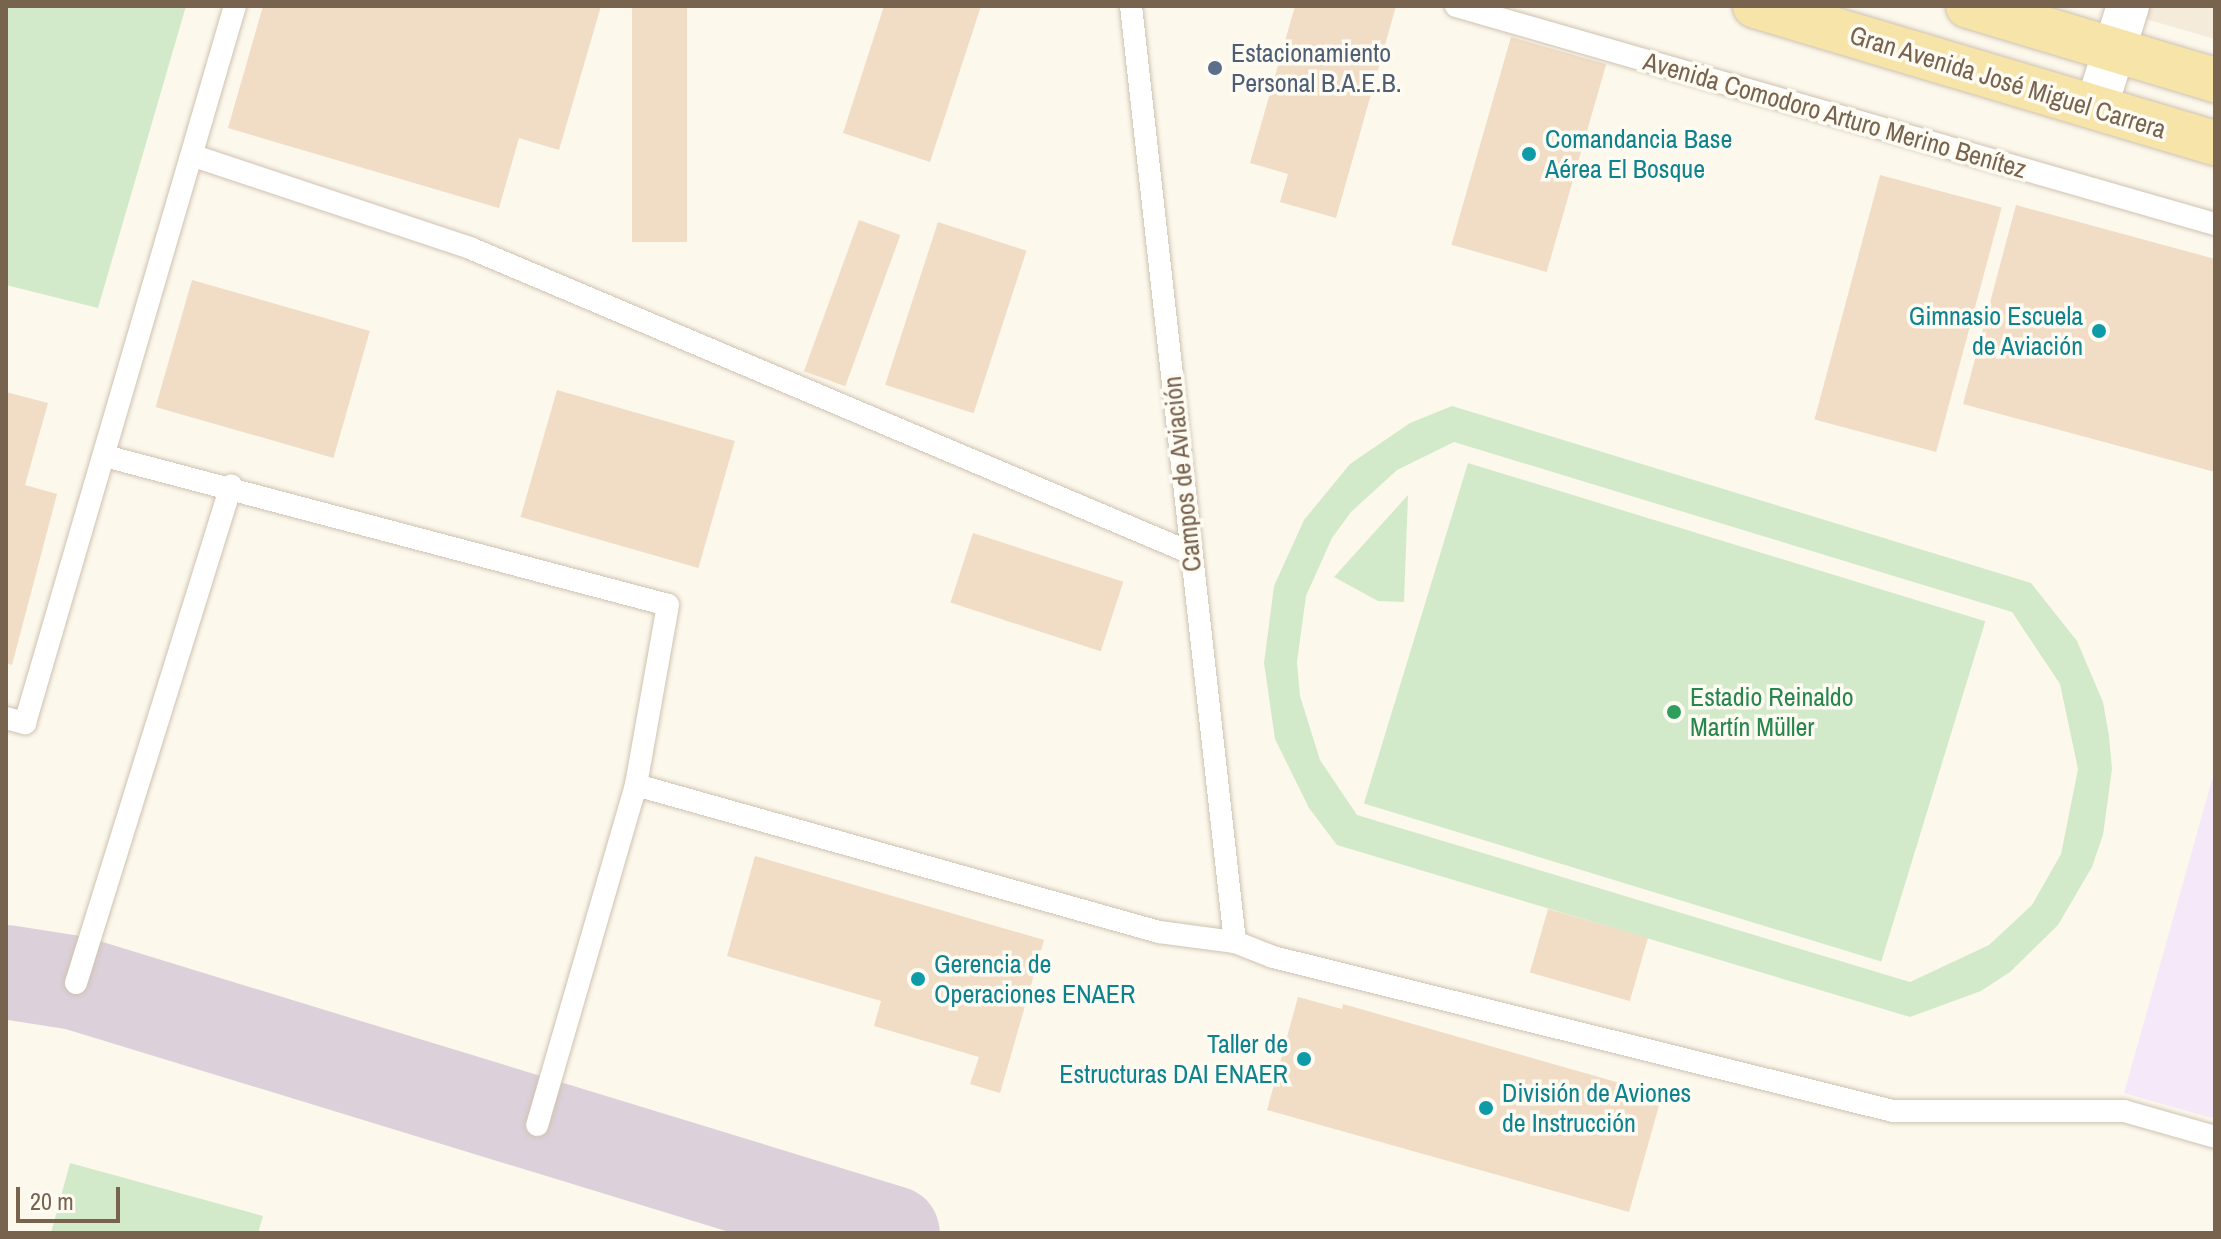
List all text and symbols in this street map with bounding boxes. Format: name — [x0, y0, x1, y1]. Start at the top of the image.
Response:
street label: Gran Avenida José Miguel Carrera — [1846, 19, 2170, 145]
place label: Estacionamiento Personal B.A.E.B. — [1231, 37, 1402, 98]
street label: Avenida Comodoro Arturo Merino Benítez — [1639, 45, 2031, 185]
marker: Estacionamiento Personal B.A.E.B. — [1206, 59, 1224, 77]
place label: Comandancia Base Aérea El Bosque — [1545, 123, 1732, 184]
marker: Comandancia Base Aérea El Bosque — [1520, 145, 1538, 163]
place label: Gimnasio Escuela de Aviación — [1909, 300, 2083, 362]
marker: Gimnasio Escuela de Aviación — [2090, 322, 2108, 340]
street label: Campos de Aviación — [1156, 374, 1208, 574]
place label: Estadio Reinaldo Martín Müller — [1690, 681, 1854, 742]
marker: Estadio Reinaldo Martín Müller — [1665, 703, 1683, 721]
place label: Gerencia de Operaciones ENAER — [934, 948, 1135, 1010]
marker: Gerencia de Operaciones ENAER — [909, 970, 927, 988]
place label: Taller de Estructuras DAI ENAER — [1059, 1028, 1288, 1090]
marker: Taller de Estructuras DAI ENAER — [1295, 1050, 1313, 1068]
place label: División de Aviones de Instrucción — [1502, 1077, 1692, 1138]
marker: División de Aviones de Instrucción — [1477, 1099, 1495, 1117]
scale bar — [20, 1171, 124, 1221]
text: 20 m — [30, 1185, 74, 1217]

